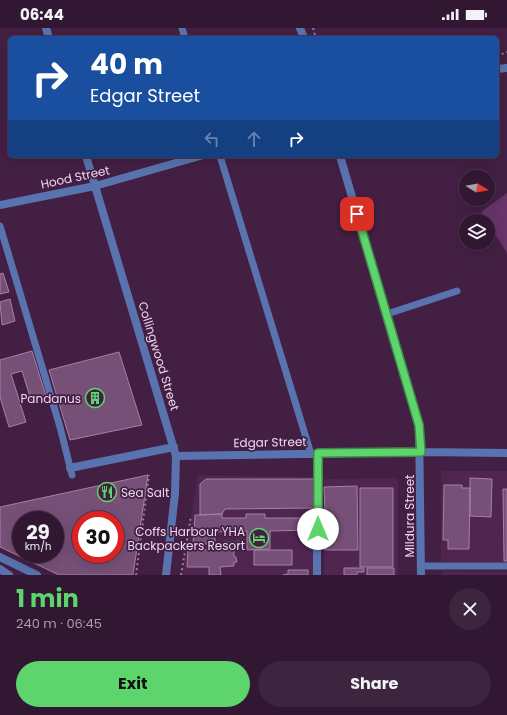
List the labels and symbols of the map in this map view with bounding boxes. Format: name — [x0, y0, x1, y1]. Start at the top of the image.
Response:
street label: Hood Street — [39, 161, 111, 193]
north arrow — [459, 170, 495, 206]
pin — [340, 197, 374, 231]
street label: Collingwood Street — [134, 299, 184, 413]
building icon: Pandanus — [84, 387, 106, 409]
place label: Pandanus — [20, 390, 81, 407]
street label: Edgar Street — [233, 433, 307, 451]
street label: Mildura Street — [401, 475, 418, 557]
restaurant icon: Sea Salt — [96, 481, 118, 503]
place label: Sea Salt — [121, 484, 169, 501]
position arrow — [297, 508, 339, 550]
speed limit sign: 30 — [72, 511, 124, 563]
place label: Coffs Harbour YHA Backpackers Resort — [127, 523, 245, 554]
hotel icon: Coffs Harbour YHA Backpackers Resort — [248, 527, 270, 549]

